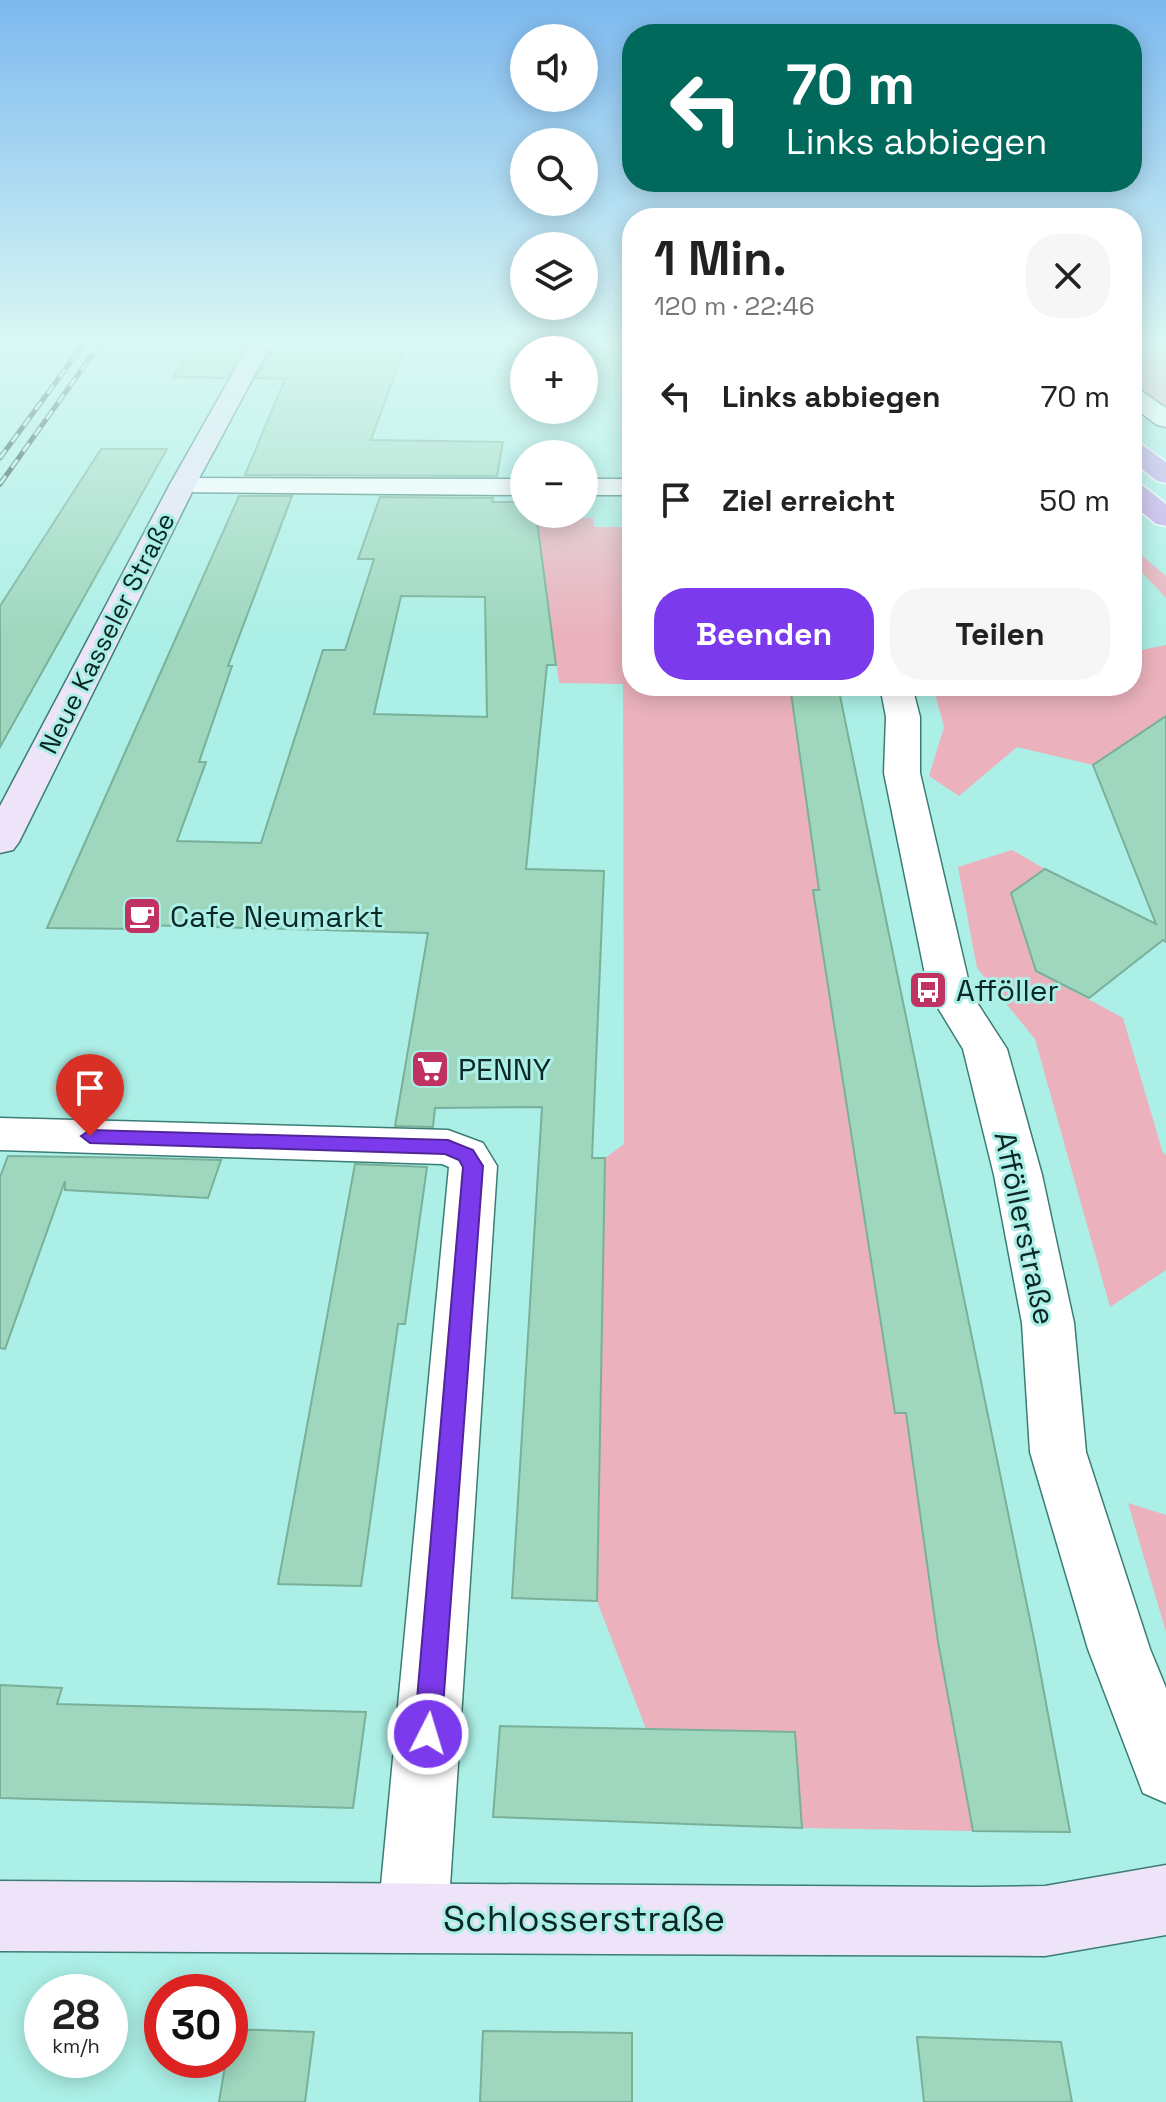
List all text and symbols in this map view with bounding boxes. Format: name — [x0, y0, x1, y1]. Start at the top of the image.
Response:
map controls — [510, 24, 598, 528]
button: sound — [510, 24, 598, 112]
text: 70 m — [786, 49, 915, 120]
icon: left — [654, 56, 758, 160]
text: Links abbiegen — [786, 119, 1047, 165]
button: search — [510, 128, 598, 216]
text: 1 Min. — [654, 228, 787, 289]
button: layers — [510, 232, 598, 320]
button: close — [1026, 234, 1110, 318]
text: 120 m · 22:46 — [654, 289, 815, 323]
button: + — [510, 336, 598, 424]
icon: left — [654, 374, 698, 418]
text: Links abbiegen — [722, 377, 940, 416]
text: 70 m — [1041, 377, 1110, 416]
button: − — [510, 440, 598, 528]
icon: arrive — [654, 478, 698, 522]
text: Ziel erreicht — [722, 481, 895, 520]
text: 50 m — [1039, 481, 1110, 520]
street label: Neue Kasseler Straße — [31, 507, 183, 759]
button: Beenden — [654, 588, 874, 680]
button: Teilen — [890, 588, 1110, 680]
cafe icon: Cafe Neumarkt — [121, 895, 163, 937]
place label: Cafe Neumarkt — [170, 897, 384, 936]
bus stop icon: Afföller — [907, 969, 949, 1011]
place label: Afföller — [956, 971, 1059, 1010]
supermarket icon: PENNY — [409, 1048, 451, 1090]
place label: PENNY — [458, 1050, 551, 1089]
pin — [56, 1054, 124, 1136]
icon: arrive — [68, 1066, 112, 1110]
street label: Afföllerstraße — [986, 1128, 1064, 1328]
position arrow — [386, 1692, 470, 1776]
street label: Schlosserstraße — [443, 1896, 725, 1942]
speed limit sign: 30 — [144, 1974, 248, 2078]
text: 28 — [52, 1990, 100, 2041]
text: km/h — [52, 2033, 100, 2059]

